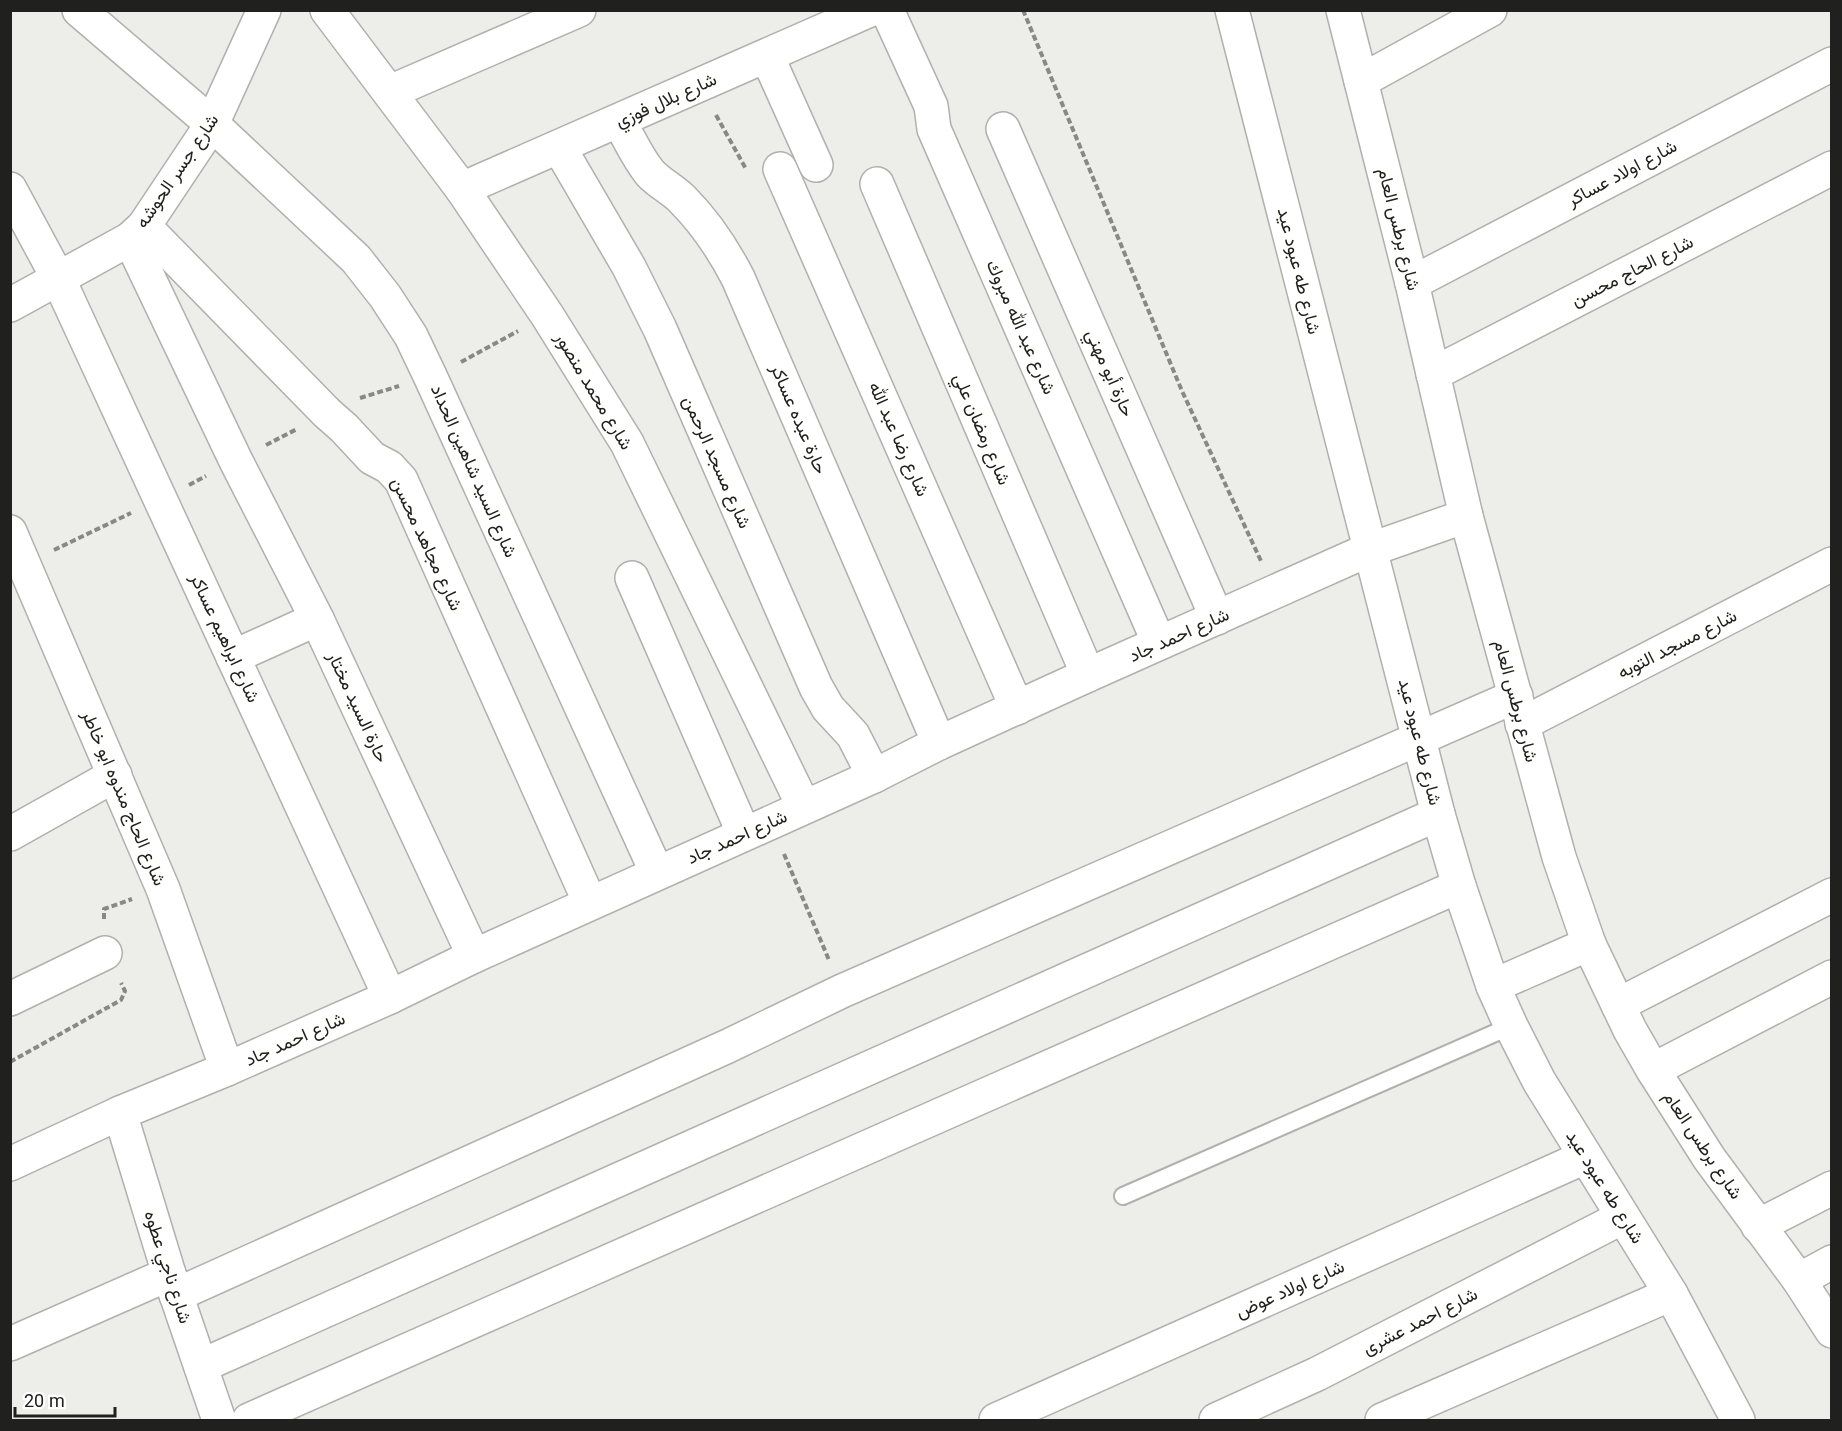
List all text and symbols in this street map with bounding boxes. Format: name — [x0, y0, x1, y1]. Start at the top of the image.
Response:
street label: شارع بلال فوزي — [611, 67, 722, 137]
street label: شارع جسر الحوشه — [130, 109, 228, 235]
street label: شارع اولاد عساكر — [1562, 134, 1683, 216]
street label: شارع برطس العام — [1368, 165, 1426, 294]
street label: شارع طه عبود عيد — [1268, 205, 1326, 338]
street label: شارع الحاج محسن — [1567, 230, 1699, 316]
street label: شارع عبد الله مبروك — [977, 256, 1061, 400]
street label: حارة أبو مهني — [1076, 325, 1140, 422]
street label: شارع محمد منصور — [546, 327, 639, 456]
street label: حارة عبده عساكر — [761, 359, 833, 479]
street label: شارع رمضان علي — [944, 369, 1016, 490]
street label: شارع رضا عبد الله — [859, 378, 935, 502]
street label: شارع السيد شاهين الحداد — [421, 381, 523, 563]
street label: شارع مسجد الرحمن — [673, 392, 757, 534]
street label: شارع مجاهد محسن — [382, 473, 468, 616]
street label: شارع ابراهيم عساكر — [181, 569, 265, 708]
street label: شارع احمد جاد — [1125, 602, 1235, 671]
street label: شارع مسجد التوبه — [1613, 604, 1743, 688]
street label: شارع برطس العام — [1484, 637, 1544, 766]
street label: حارة السيد مختار — [318, 647, 394, 768]
street label: شارع طه عبود عيد — [1389, 676, 1447, 809]
street label: شارع الحاج مندوه ابو خاطر — [72, 706, 172, 891]
street label: شارع احمد جاد — [683, 804, 793, 873]
street label: شارع احمد جاد — [241, 1006, 351, 1075]
street label: شارع برطس العام — [1655, 1086, 1748, 1206]
street label: شارع طه عبود عيد — [1557, 1126, 1649, 1250]
street label: شارع ناجي عطوه — [135, 1207, 198, 1328]
street label: شارع اولاد عوض — [1232, 1254, 1350, 1327]
street label: شارع احمد عشرى — [1358, 1282, 1484, 1364]
scale bar — [15, 1380, 116, 1418]
text: 20 m — [24, 1389, 65, 1417]

